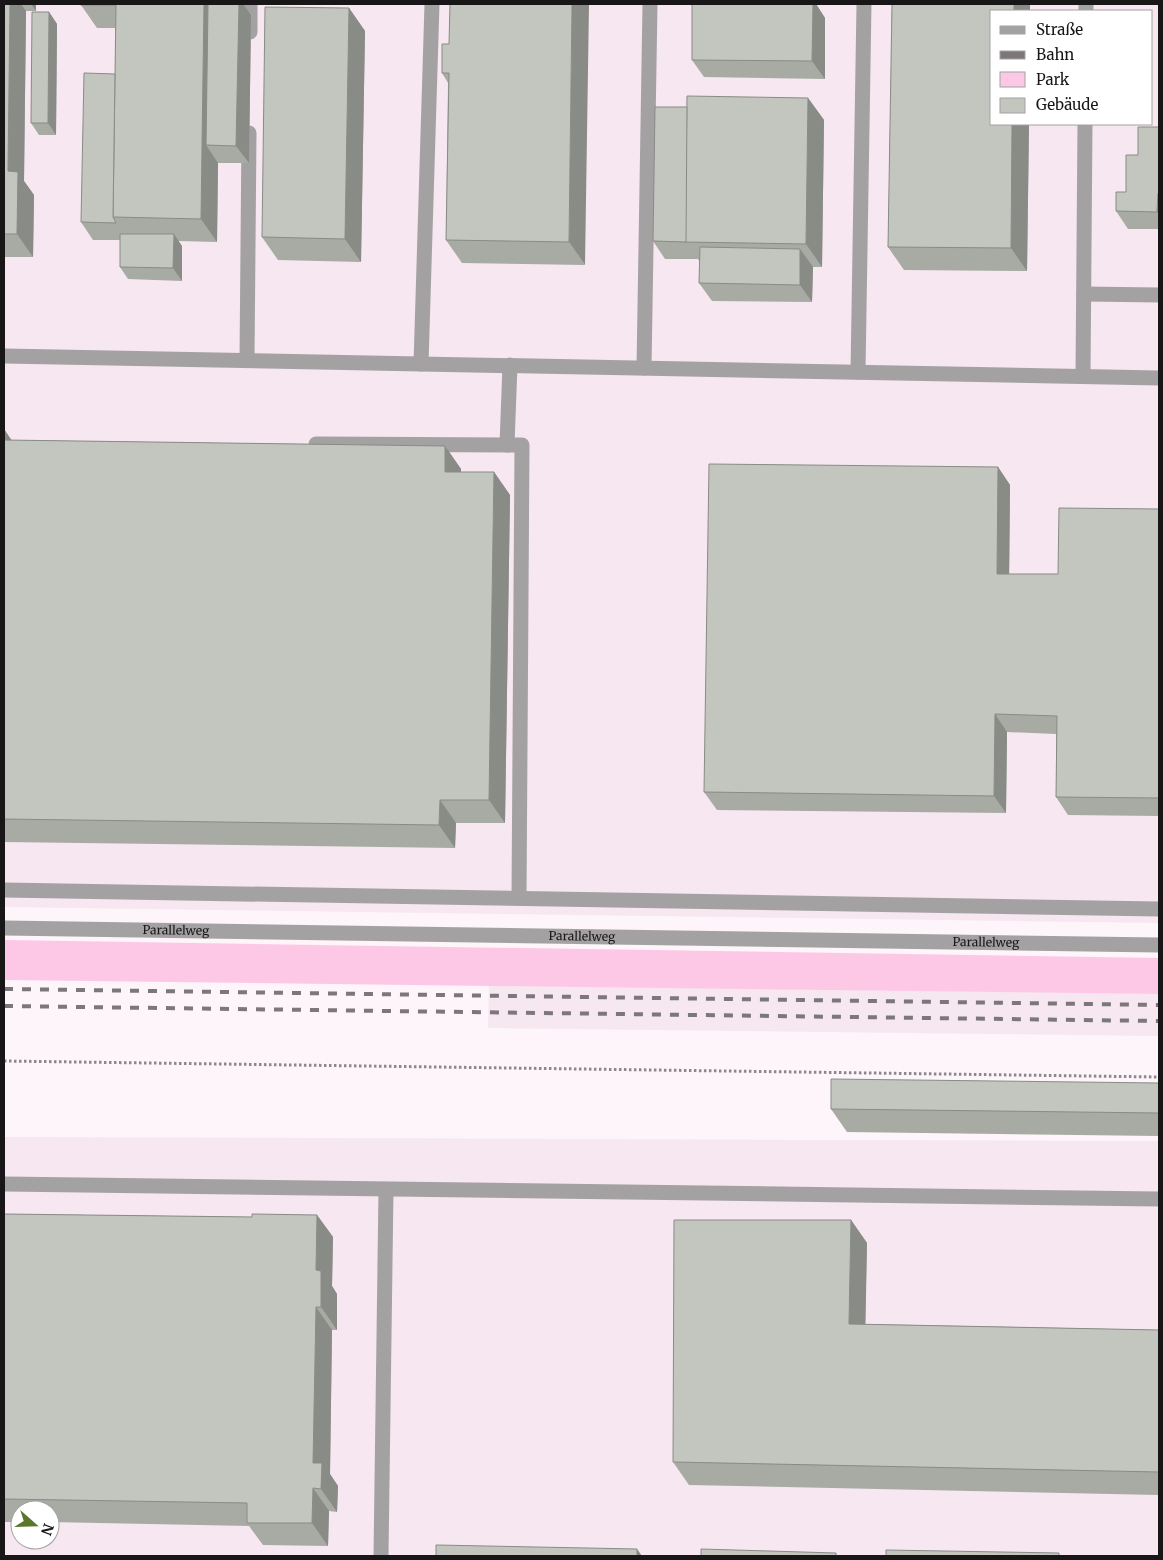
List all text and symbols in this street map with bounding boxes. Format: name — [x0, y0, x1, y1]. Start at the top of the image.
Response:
legend — [990, 10, 1153, 125]
text: Straße — [1036, 20, 1083, 39]
text: Bahn — [1036, 45, 1074, 64]
text: Park — [1036, 70, 1070, 89]
text: Gebäude — [1036, 95, 1099, 114]
street label: Parallelweg — [143, 922, 210, 938]
street label: Parallelweg — [548, 928, 616, 944]
street label: Parallelweg — [952, 934, 1020, 950]
north arrow — [10, 1500, 60, 1550]
text: N — [37, 1521, 58, 1538]

